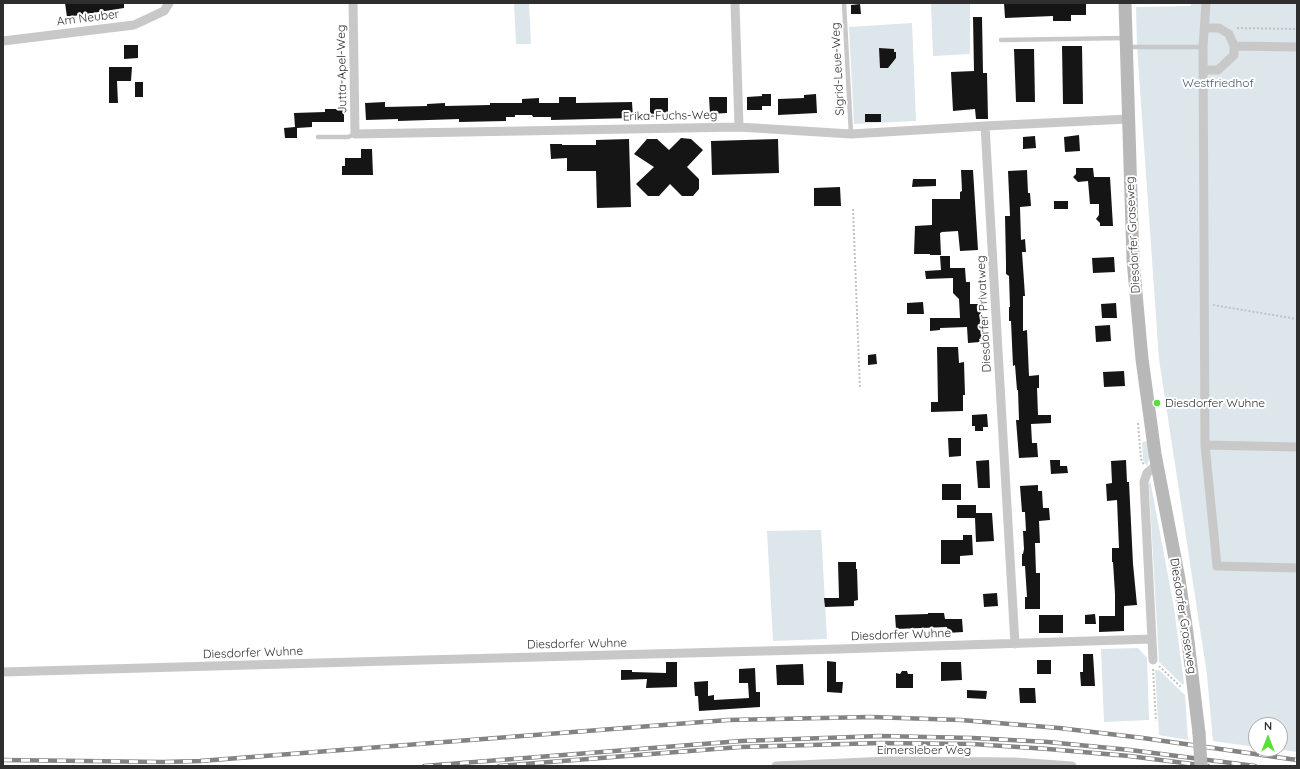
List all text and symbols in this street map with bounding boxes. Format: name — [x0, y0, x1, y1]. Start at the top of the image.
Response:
street label: Am Neuber — [56, 7, 120, 29]
street label: Sigrid-Leue-Weg — [828, 22, 848, 116]
street label: Jutta-Apel-Weg — [334, 25, 350, 113]
park label: Westfriedhof — [1182, 76, 1254, 90]
street label: Erika-Fuchs-Weg — [623, 108, 717, 124]
street label: Diesdorfer Graseweg — [1123, 176, 1143, 294]
street label: Diesdorfer Privatweg — [974, 255, 994, 373]
place label: Diesdorfer Wuhne — [1165, 396, 1265, 410]
marker: Diesdorfer Wuhne — [1152, 398, 1162, 408]
street label: Diesdorfer Graseweg — [1167, 557, 1199, 675]
street label: Diesdorfer Wuhne — [851, 626, 951, 644]
street label: Diesdorfer Wuhne — [527, 636, 627, 652]
street label: Diesdorfer Wuhne — [203, 644, 303, 662]
north arrow — [1248, 717, 1288, 757]
text: N — [1264, 719, 1272, 733]
street label: Eimersleber Weg — [877, 743, 971, 757]

